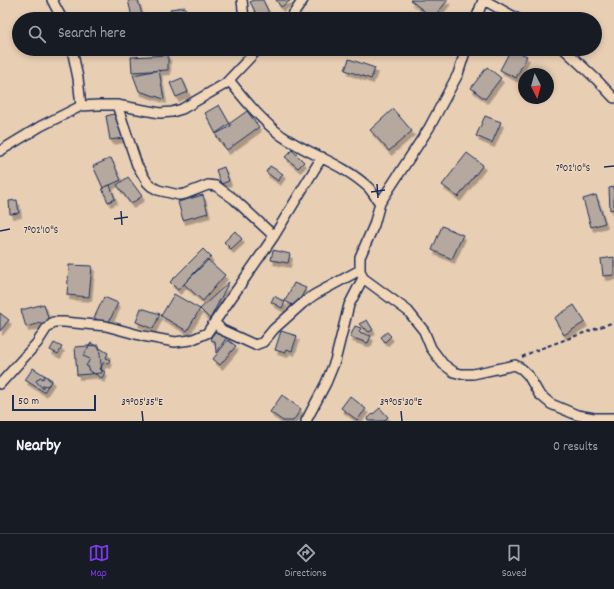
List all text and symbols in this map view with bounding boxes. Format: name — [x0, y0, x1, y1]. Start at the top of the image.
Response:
search box — [12, 12, 602, 56]
icon: search — [26, 23, 48, 45]
text: Search here — [58, 23, 126, 45]
north arrow — [518, 68, 554, 104]
text: 7°02'10"S — [556, 162, 590, 176]
text: 7°02'10"S — [24, 224, 58, 238]
scale bar — [12, 393, 96, 412]
text: 50 m — [18, 394, 39, 410]
text: 39°05'35"E — [121, 396, 163, 410]
text: 39°05'30"E — [380, 396, 423, 410]
text: Nearby — [16, 435, 60, 459]
text: 0 results — [553, 438, 598, 457]
tab: Map — [88, 542, 110, 582]
tab: Directions — [285, 542, 327, 582]
tab: Saved — [502, 542, 526, 582]

